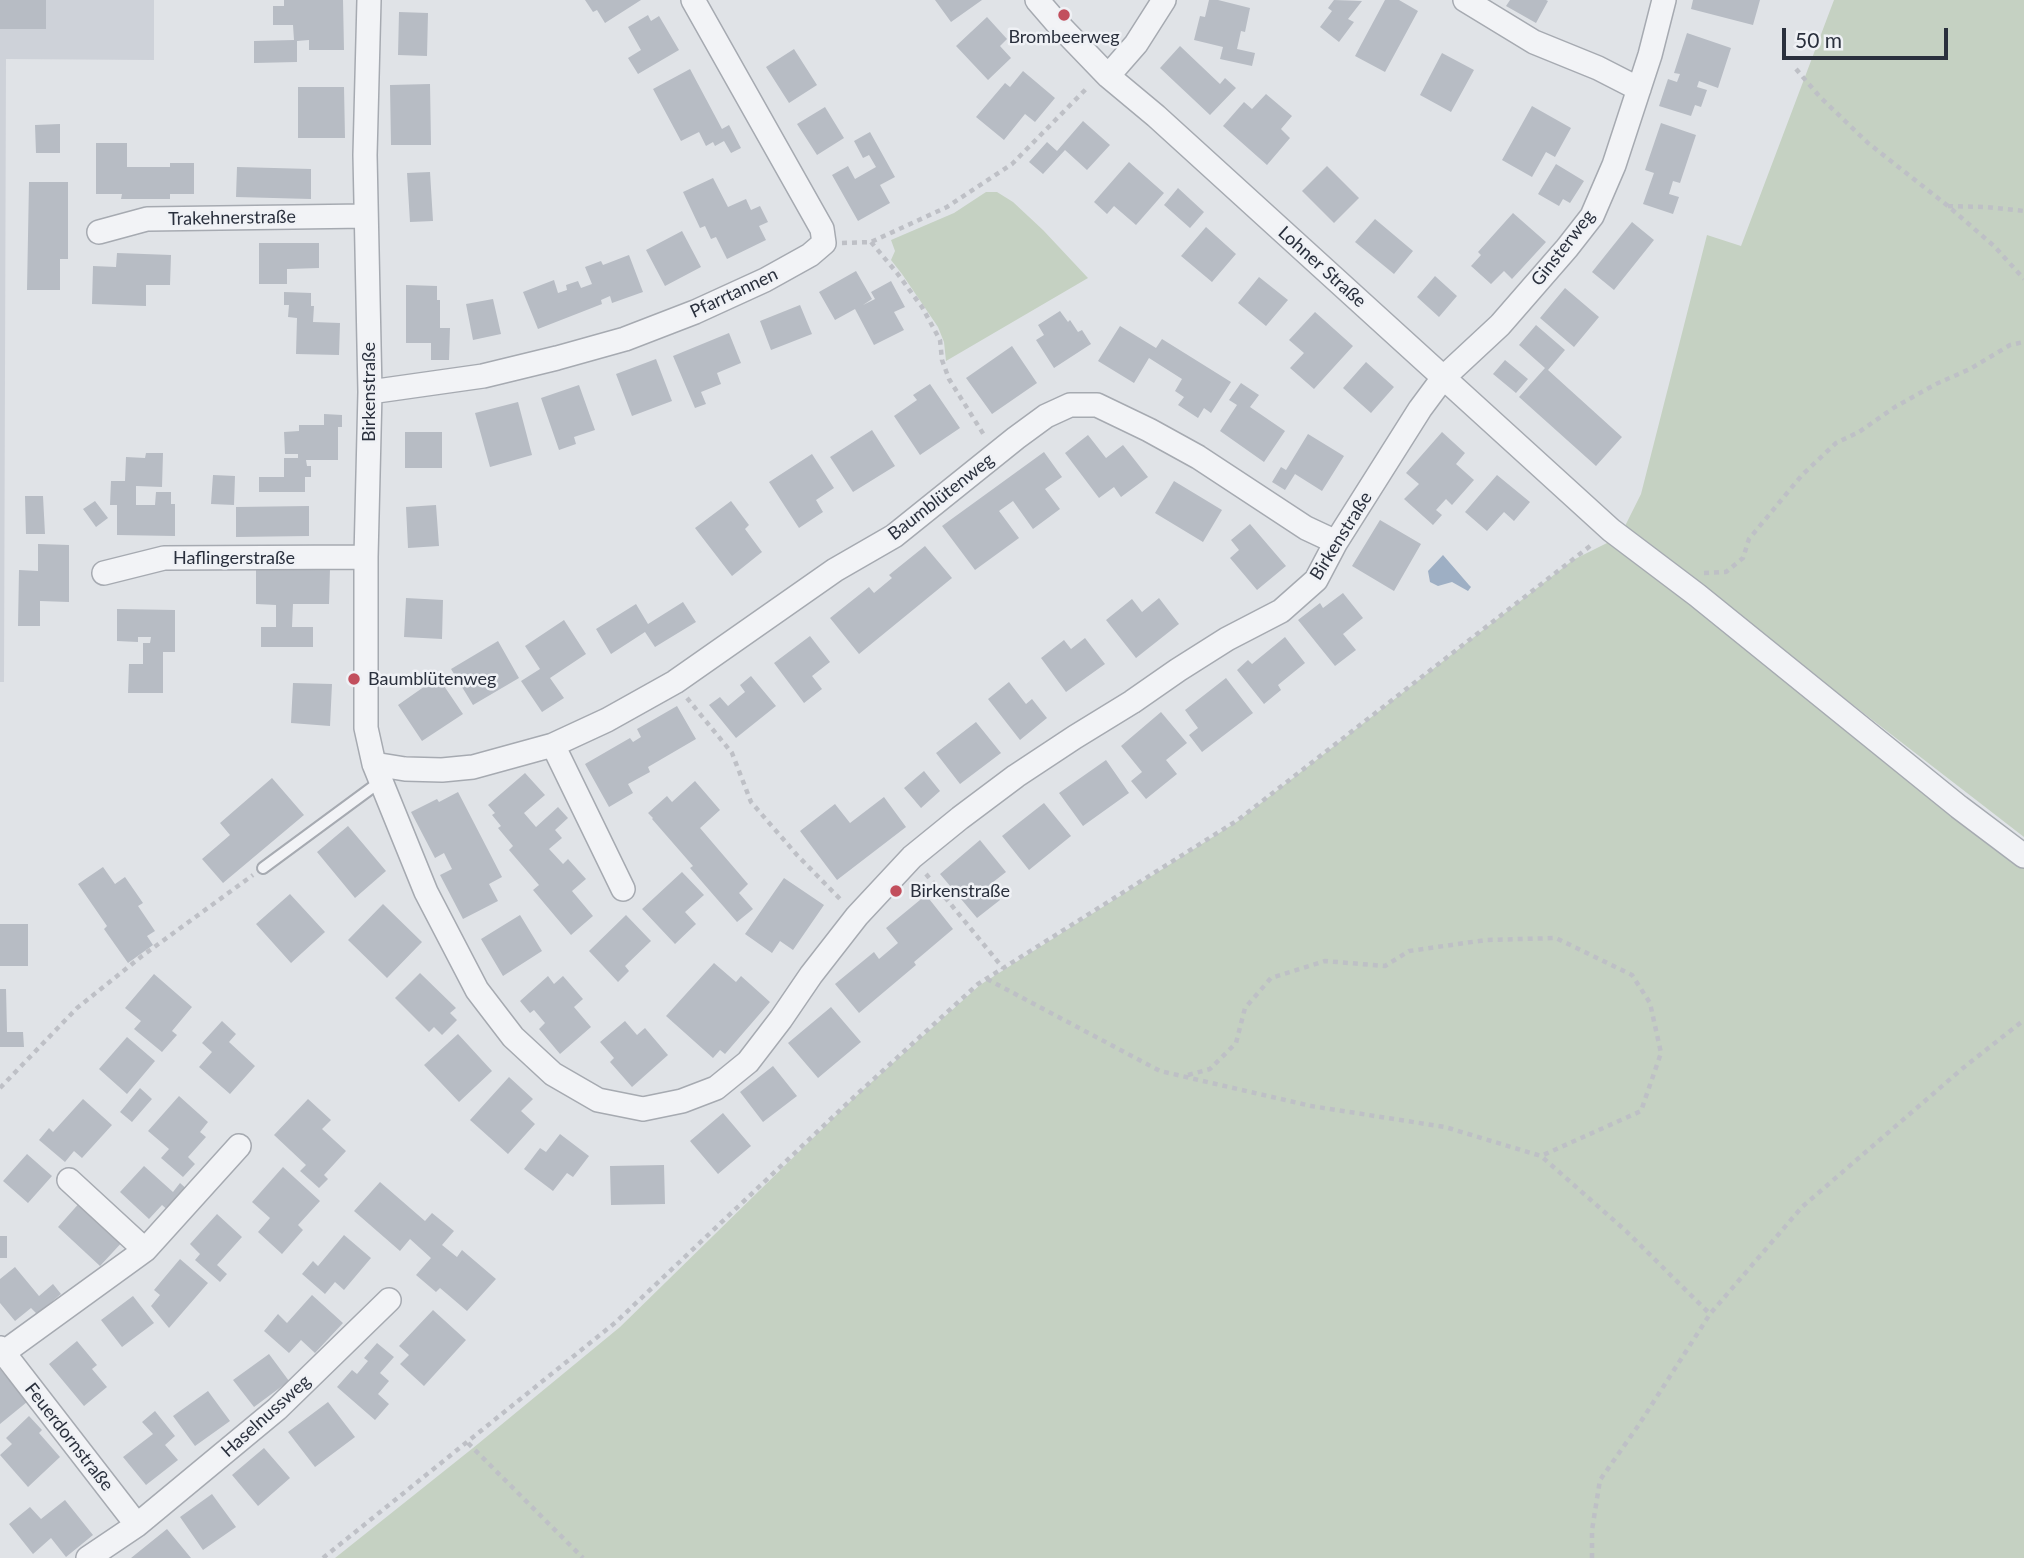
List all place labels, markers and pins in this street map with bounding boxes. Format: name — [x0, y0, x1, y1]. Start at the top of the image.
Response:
marker: Brombeerweg — [1056, 7, 1072, 23]
place label: Brombeerweg — [1008, 26, 1120, 48]
place label: Baumblütenweg — [368, 668, 496, 690]
marker: Baumblütenweg — [346, 671, 362, 687]
place label: Birkenstraße — [910, 880, 1010, 902]
marker: Birkenstraße — [888, 883, 904, 899]

